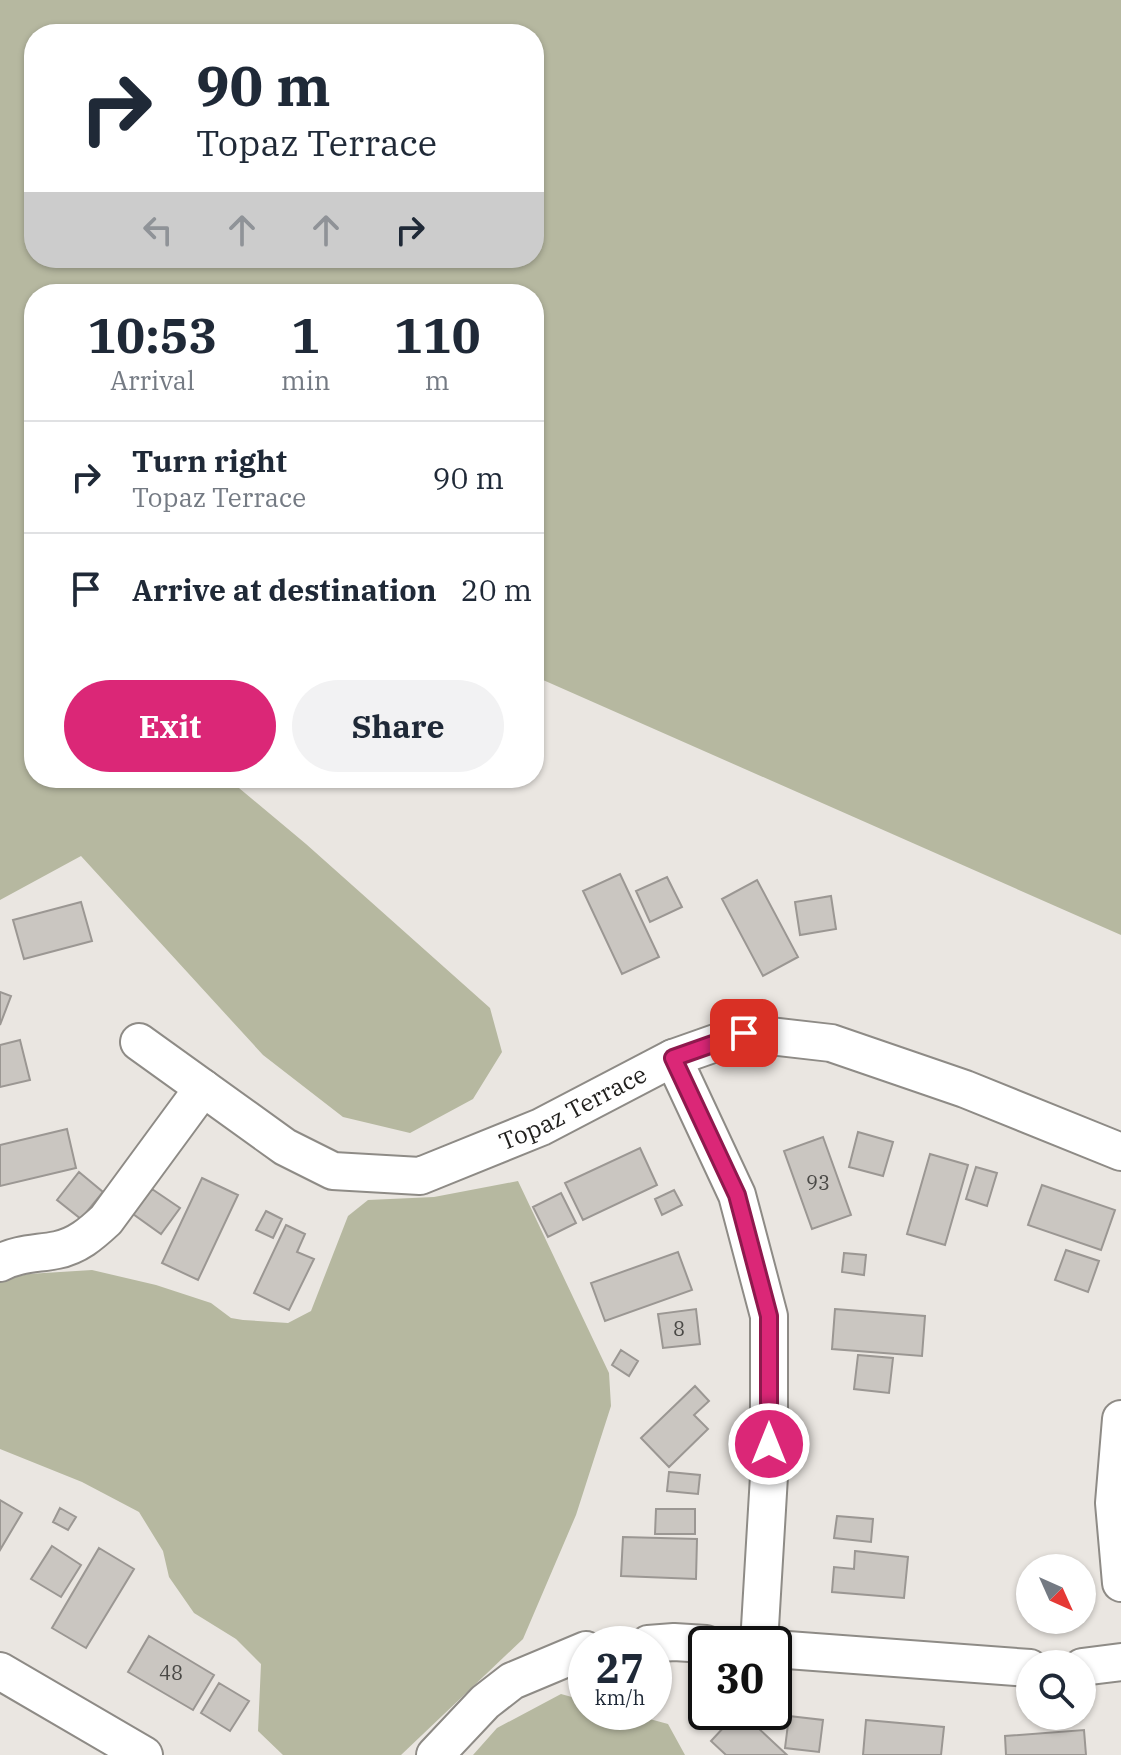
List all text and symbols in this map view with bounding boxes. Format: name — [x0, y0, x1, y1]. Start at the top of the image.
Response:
text: 90 m — [196, 49, 331, 121]
icon: right — [64, 56, 168, 160]
text: Topaz Terrace — [196, 119, 437, 166]
icon: left — [136, 208, 180, 252]
icon: ahead — [220, 208, 264, 252]
icon: ahead — [304, 208, 348, 252]
icon: right — [388, 208, 432, 252]
text: 10:53 — [88, 304, 217, 366]
text: 1 — [291, 304, 320, 366]
text: 110 — [394, 304, 480, 366]
text: Arrival — [110, 363, 195, 397]
text: min — [281, 363, 330, 397]
text: m — [425, 363, 450, 397]
text: Turn right — [132, 441, 287, 480]
icon: right — [64, 455, 108, 499]
text: 90 m — [432, 458, 504, 497]
text: Topaz Terrace — [132, 480, 306, 514]
icon: arrive — [64, 567, 108, 611]
text: Arrive at destination — [132, 570, 437, 609]
text: 20 m — [461, 570, 532, 609]
button: Exit — [64, 680, 276, 772]
button: Share — [292, 680, 504, 772]
pin — [710, 999, 778, 1067]
icon: arrive — [722, 1011, 766, 1055]
street label: Topaz Terrace — [494, 1058, 652, 1157]
house number: 93 — [806, 1169, 830, 1196]
house number: 8 — [673, 1315, 685, 1342]
position arrow — [727, 1402, 811, 1486]
north arrow — [1016, 1554, 1096, 1634]
map controls — [1016, 1554, 1096, 1730]
speed limit sign: 30 — [688, 1626, 792, 1730]
text: 27 — [596, 1642, 644, 1694]
button: search — [1016, 1650, 1096, 1730]
house number: 48 — [159, 1659, 183, 1686]
text: km/h — [595, 1684, 645, 1711]

